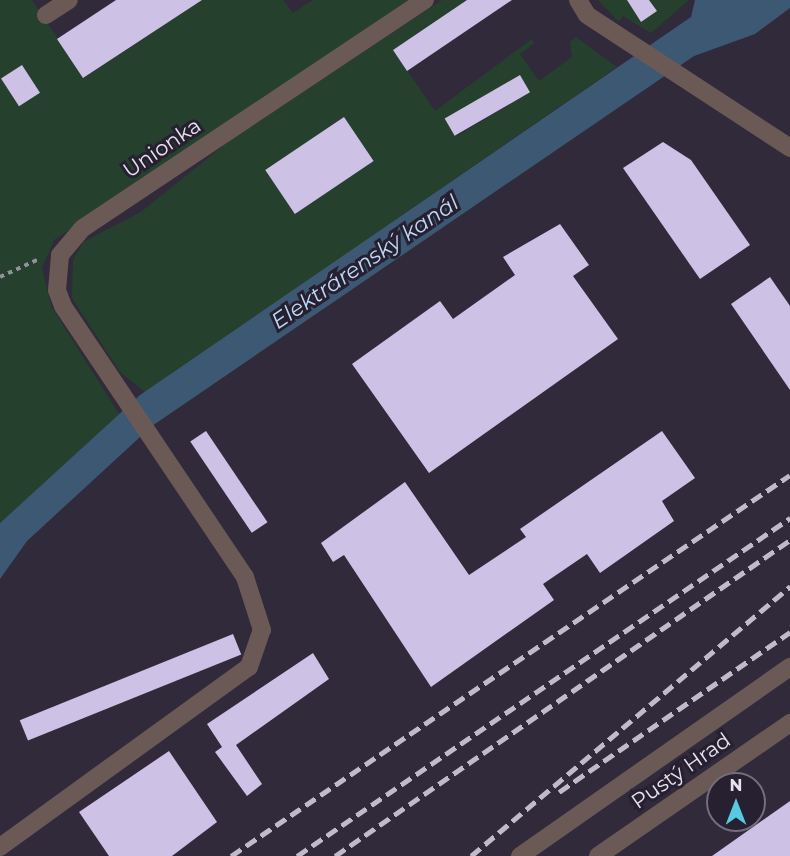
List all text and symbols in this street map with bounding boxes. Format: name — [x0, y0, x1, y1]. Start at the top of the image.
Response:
street label: Unionka — [118, 113, 206, 183]
water label: Elektrárenský kanál — [266, 189, 464, 335]
street label: Pustý Hrad — [627, 728, 735, 814]
north arrow — [706, 772, 766, 832]
text: N — [730, 776, 742, 795]

